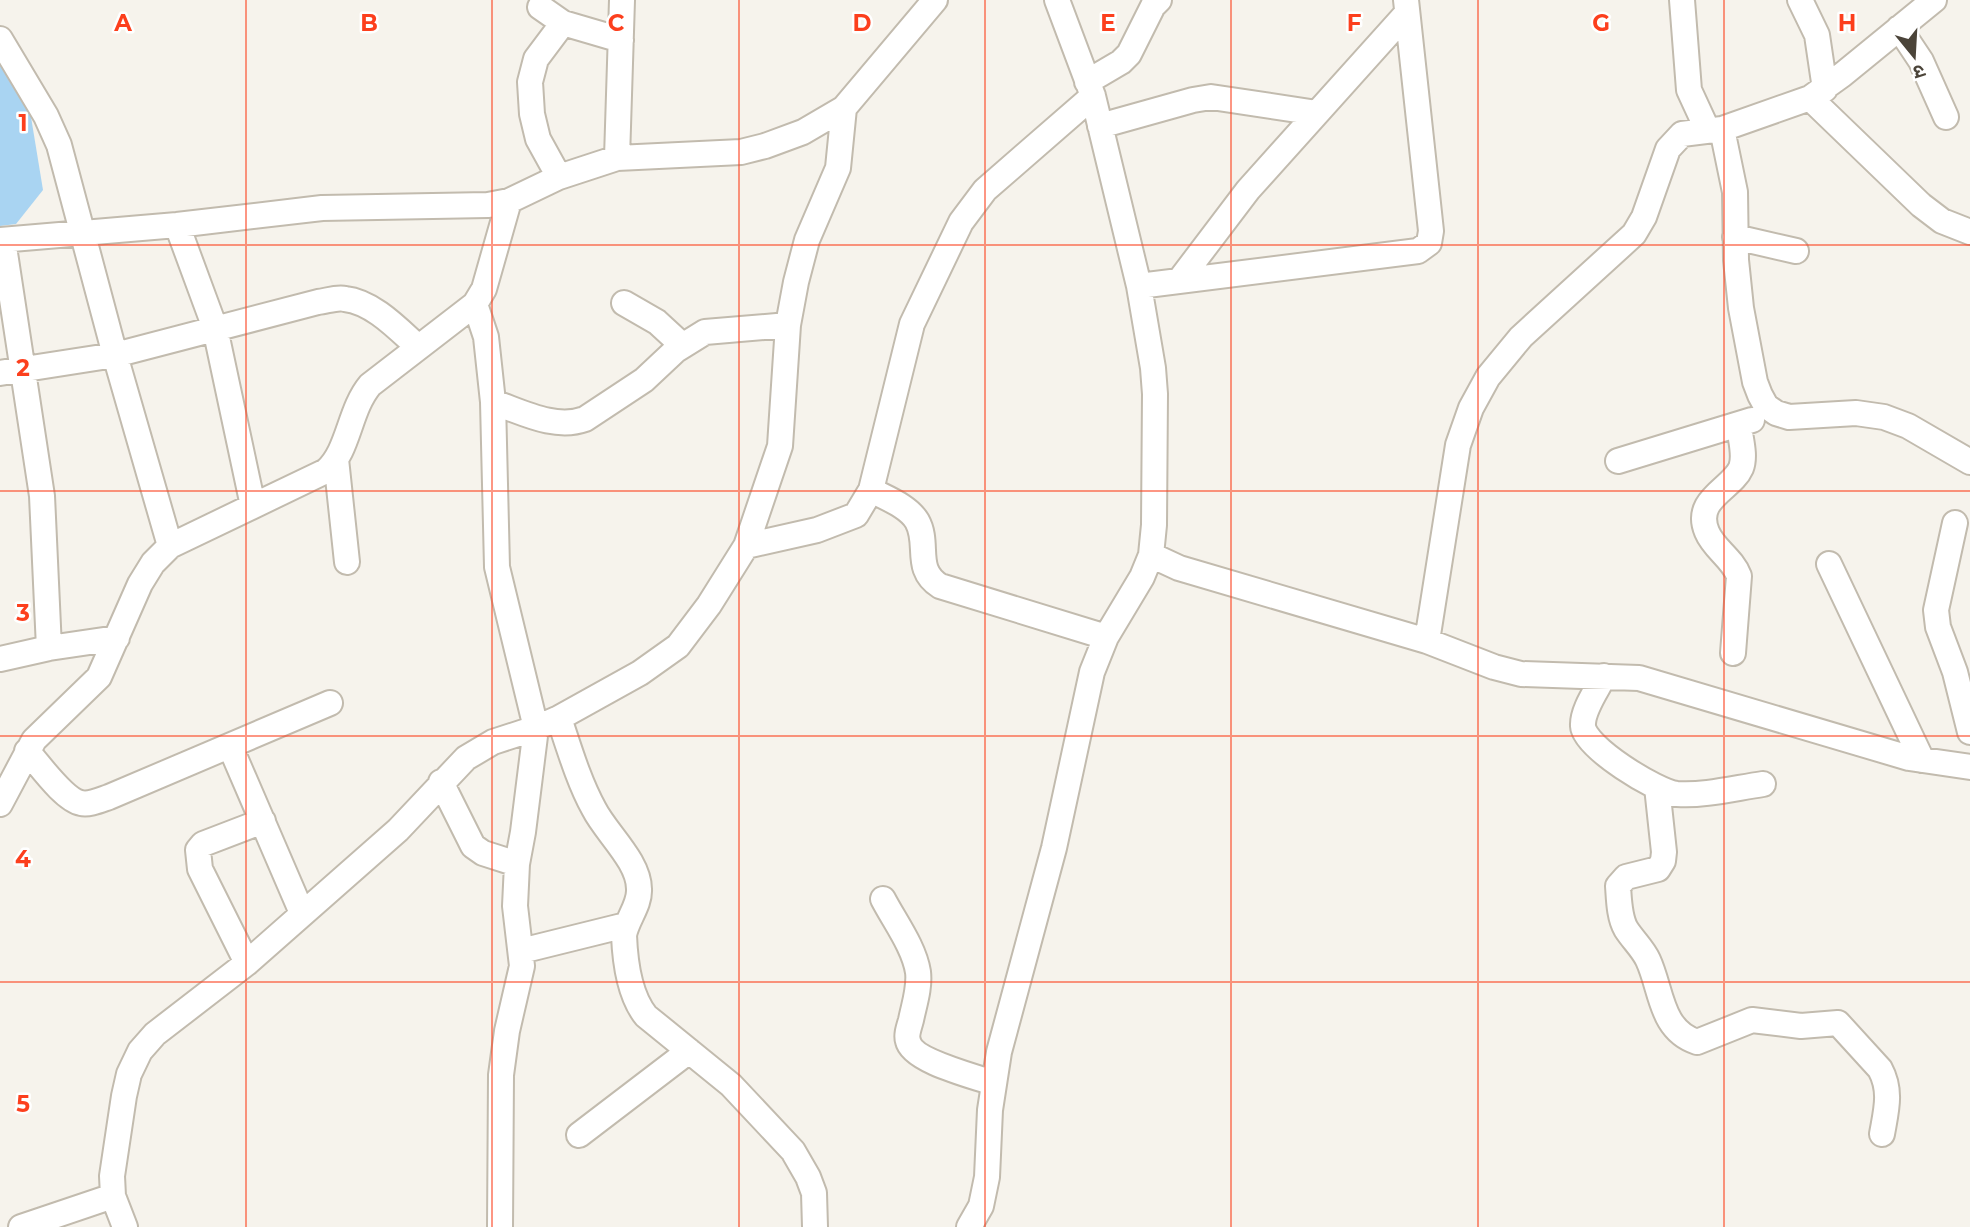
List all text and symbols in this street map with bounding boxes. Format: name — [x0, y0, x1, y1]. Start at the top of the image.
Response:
text: A — [113, 9, 132, 37]
text: B — [360, 9, 378, 37]
text: C — [608, 9, 625, 37]
text: D — [853, 9, 872, 37]
text: E — [1100, 9, 1116, 37]
text: F — [1347, 9, 1362, 37]
text: G — [1592, 9, 1610, 37]
text: H — [1838, 9, 1856, 37]
north arrow — [1879, 21, 1949, 91]
text: उ — [1909, 59, 1928, 85]
text: 1 — [18, 109, 28, 137]
text: 2 — [16, 354, 30, 382]
text: 3 — [15, 599, 30, 627]
text: 4 — [15, 845, 31, 873]
text: 5 — [16, 1090, 30, 1118]

